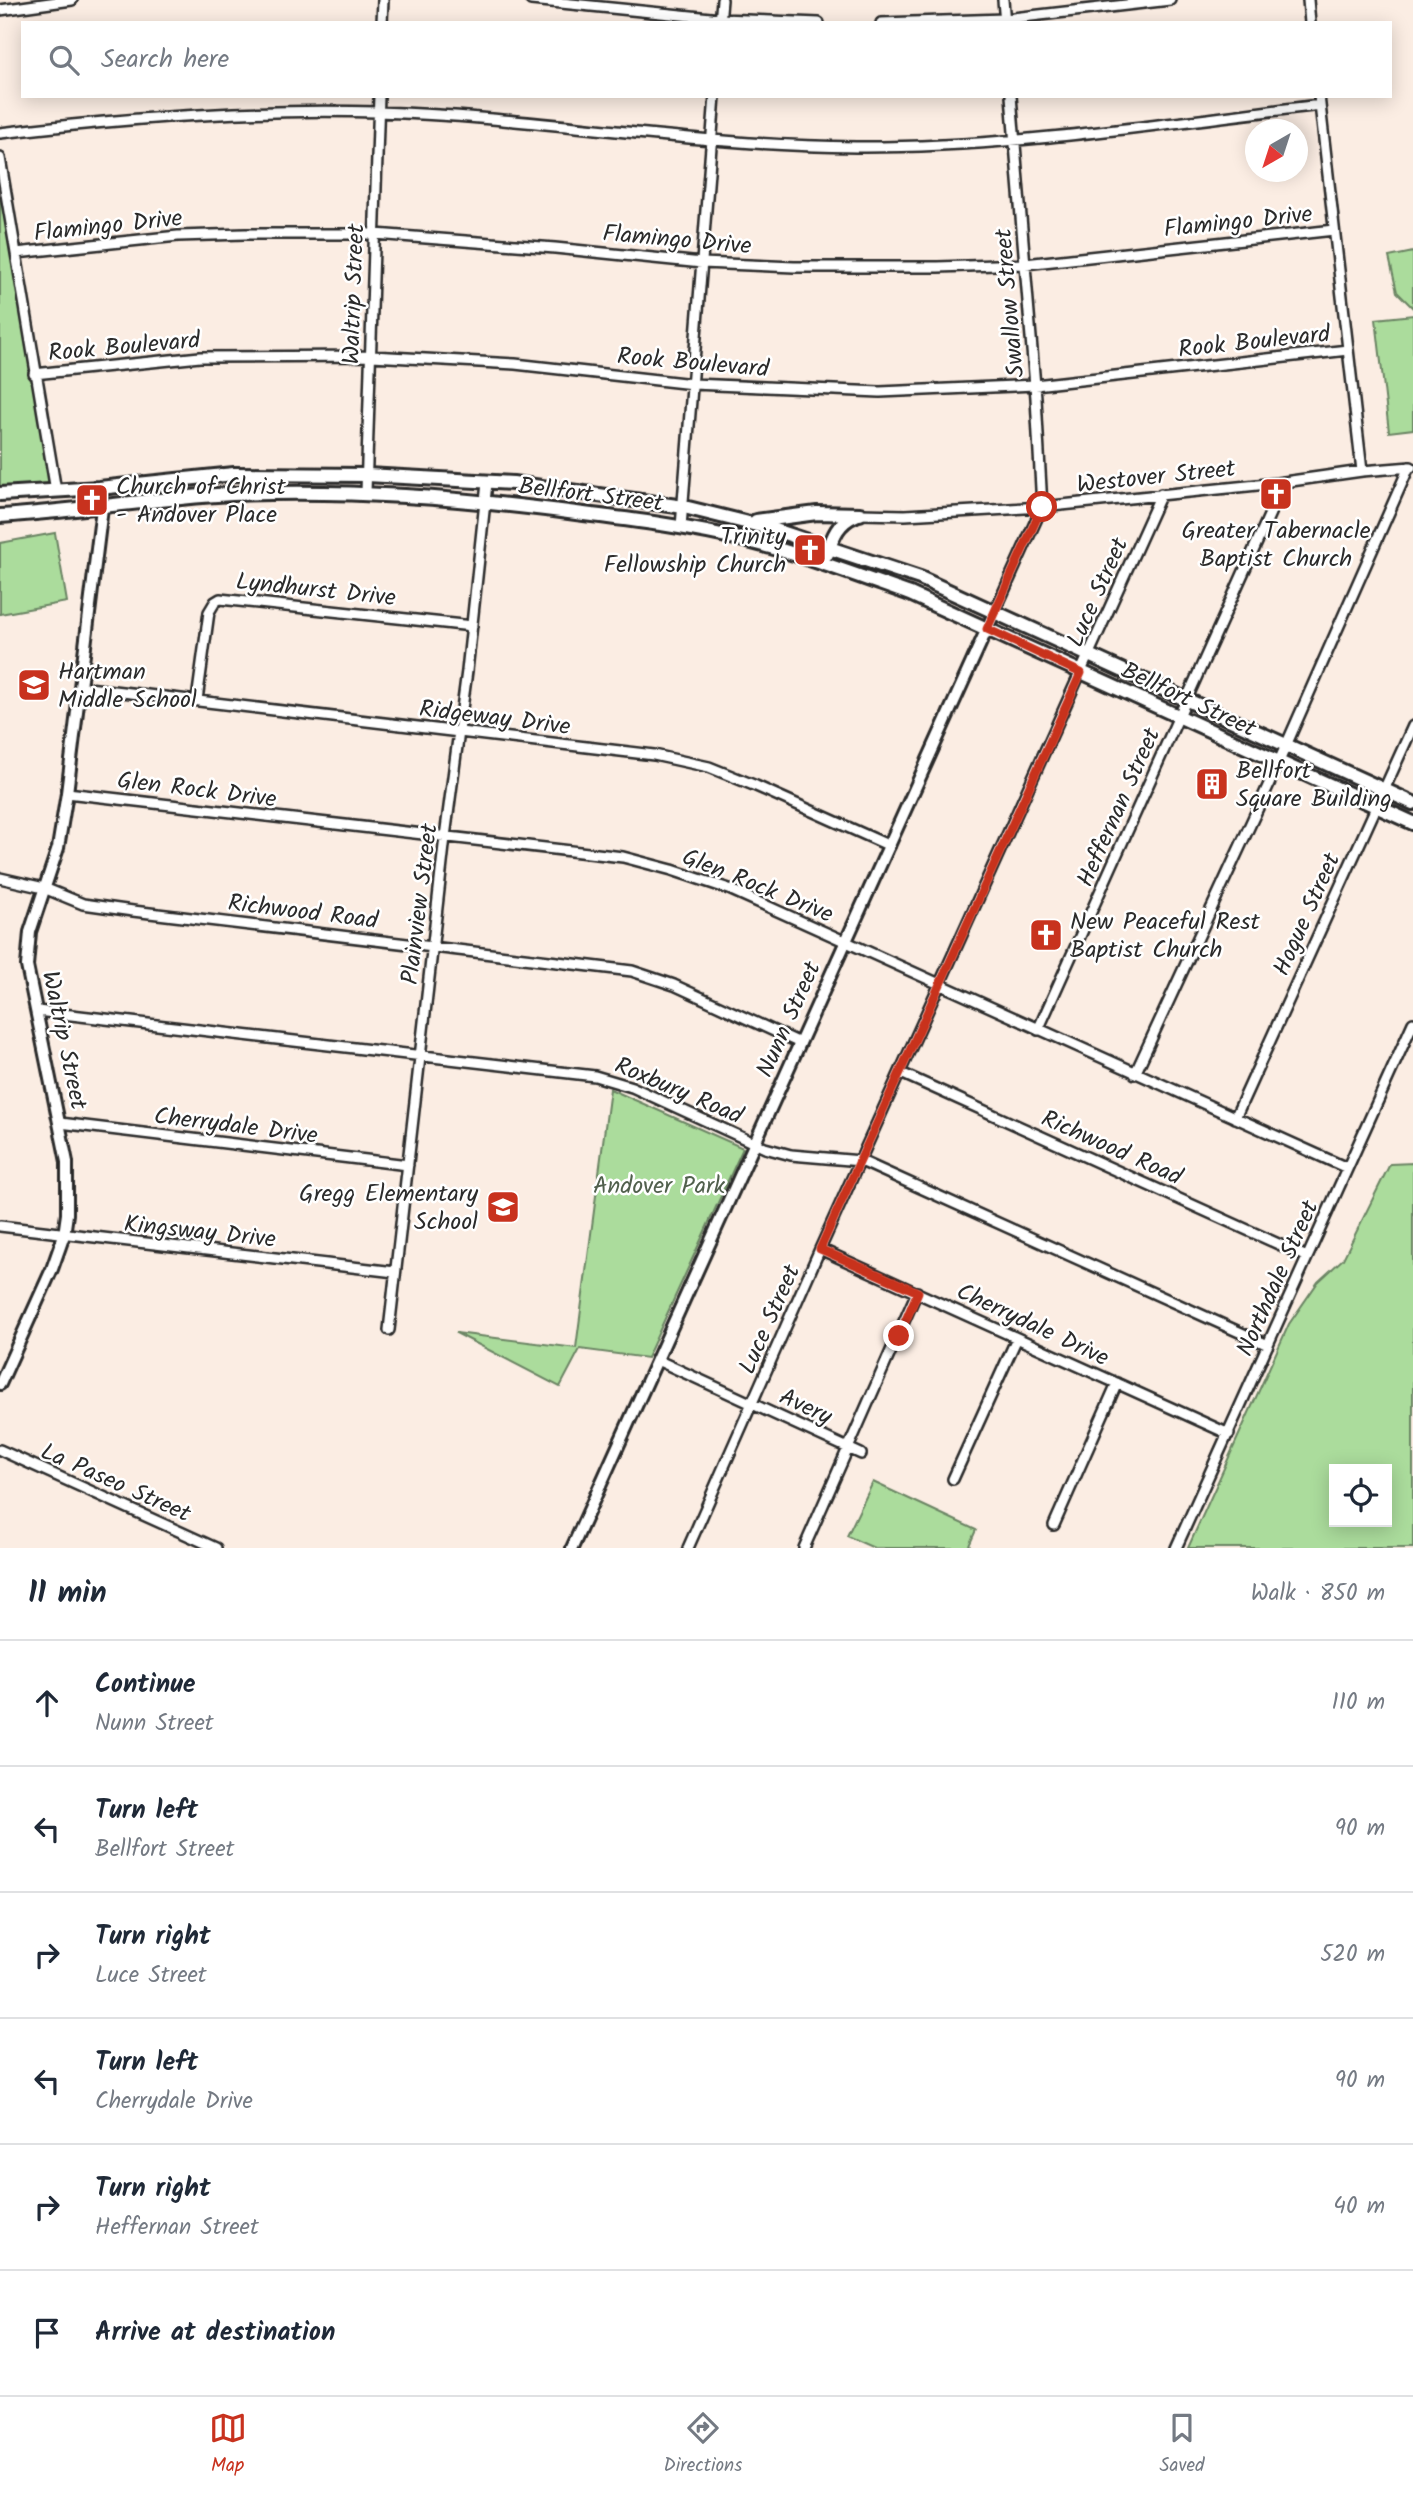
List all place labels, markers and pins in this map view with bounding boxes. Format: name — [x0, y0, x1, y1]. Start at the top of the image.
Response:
place label: Church of Christ - Andover Place — [116, 468, 287, 535]
church icon: Greater Tabernacle Baptist Church — [1257, 475, 1295, 513]
church icon: Church of Christ - Andover Place — [73, 481, 111, 519]
place label: Greater Tabernacle Baptist Church — [1181, 512, 1371, 579]
place label: Trinity Fellowship Church — [604, 518, 787, 585]
church icon: Trinity Fellowship Church — [791, 531, 829, 569]
place label: Hartman Middle School — [58, 653, 197, 720]
school or university icon: Hartman Middle School — [15, 666, 53, 704]
place label: Bellfort Square Building — [1236, 752, 1392, 819]
building icon: Bellfort Square Building — [1193, 765, 1231, 803]
place label: New Peaceful Rest Baptist Church — [1070, 903, 1261, 970]
church icon: New Peaceful Rest Baptist Church — [1027, 916, 1065, 954]
place label: Gregg Elementary School — [299, 1175, 479, 1242]
school or university icon: Gregg Elementary School — [484, 1188, 522, 1226]

